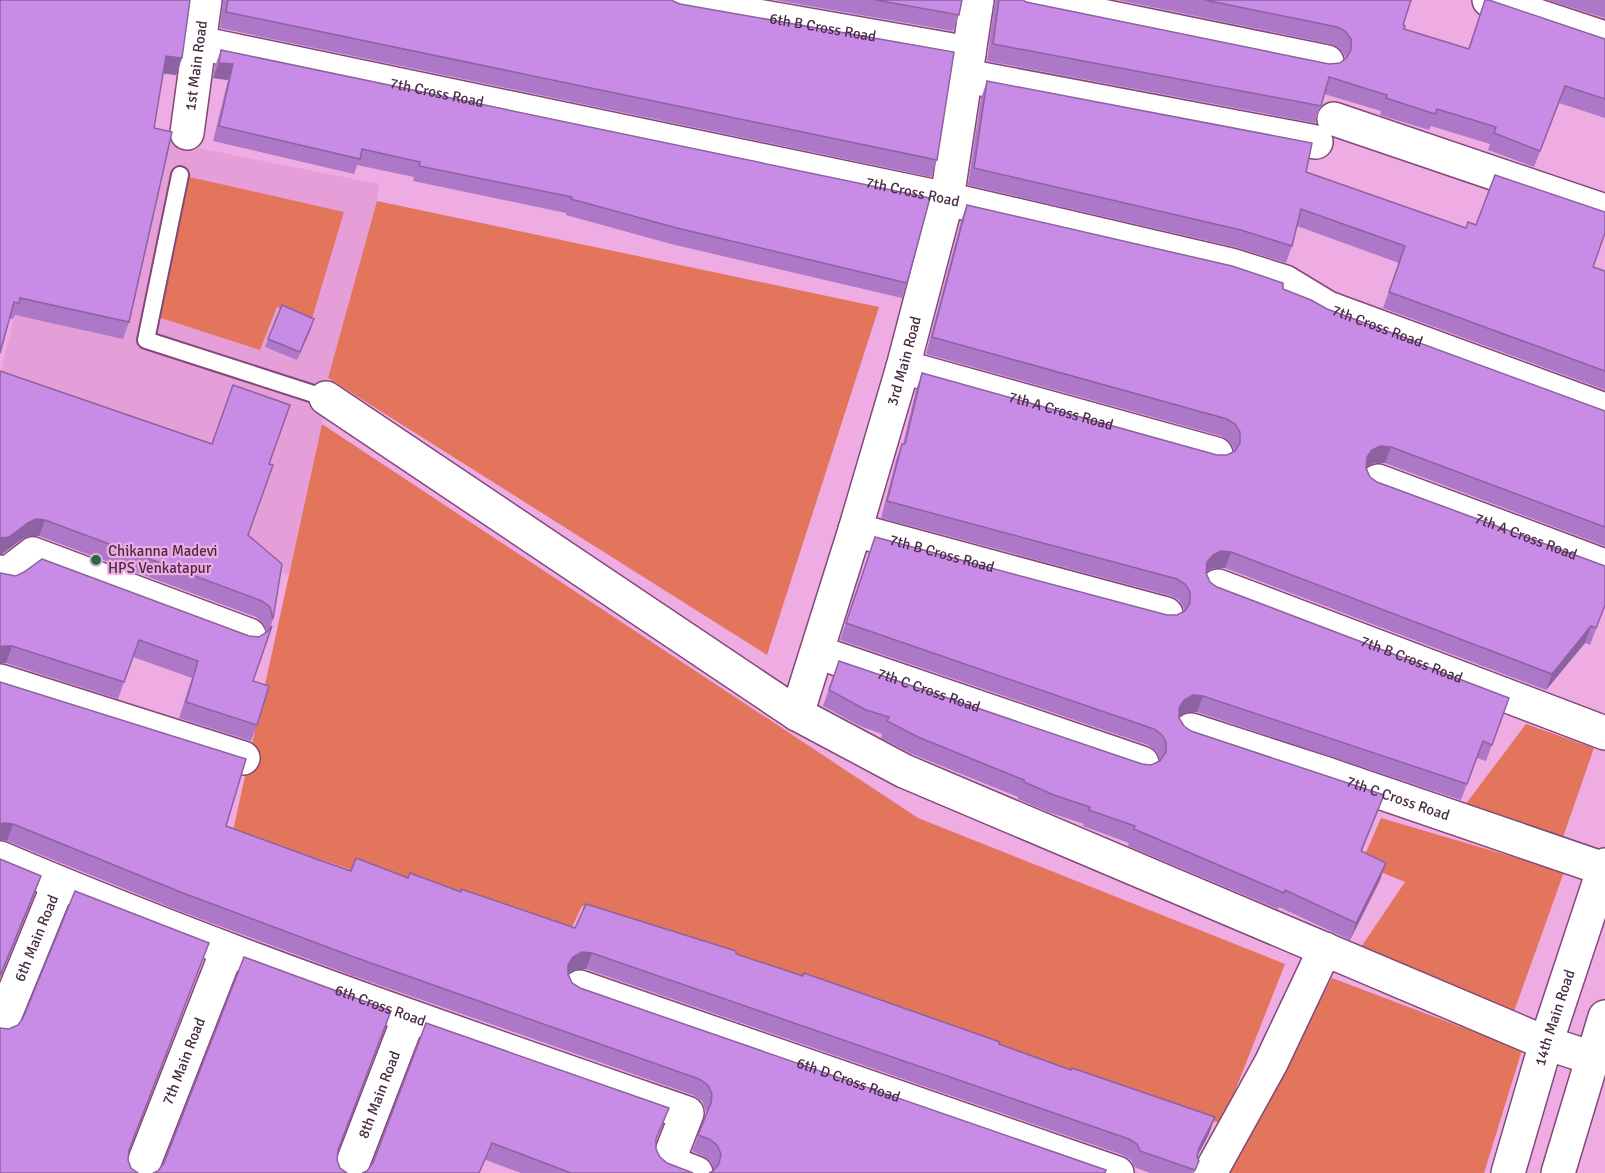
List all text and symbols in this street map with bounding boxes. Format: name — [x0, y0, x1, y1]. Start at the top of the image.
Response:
street label: 6th B Cross Road — [768, 9, 878, 46]
street label: 1st Main Road — [181, 19, 211, 112]
street label: 7th Cross Road — [388, 74, 486, 111]
street label: 7th Cross Road — [864, 173, 961, 211]
street label: 7th Cross Road — [1329, 301, 1425, 351]
street label: 3rd Main Road — [883, 314, 925, 408]
street label: 7th A Cross Road — [1007, 388, 1116, 434]
street label: 7th A Cross Road — [1472, 509, 1580, 564]
street label: 7th B Cross Road — [887, 531, 996, 576]
place label: Chikanna Madevi HPS Venkatapur — [108, 542, 217, 577]
marker: Chikanna Madevi HPS Venkatapur — [89, 553, 103, 567]
street label: 7th B Cross Road — [1358, 632, 1465, 687]
street label: 7th C Cross Road — [875, 664, 983, 716]
street label: 7th C Cross Road — [1344, 772, 1452, 824]
street label: 6th Main Road — [11, 892, 62, 984]
street label: 14th Main Road — [1531, 967, 1579, 1068]
street label: 6th Cross Road — [332, 981, 428, 1030]
street label: 7th Main Road — [159, 1015, 209, 1108]
street label: 8th Main Road — [354, 1048, 404, 1141]
street label: 6th D Cross Road — [794, 1054, 903, 1106]

